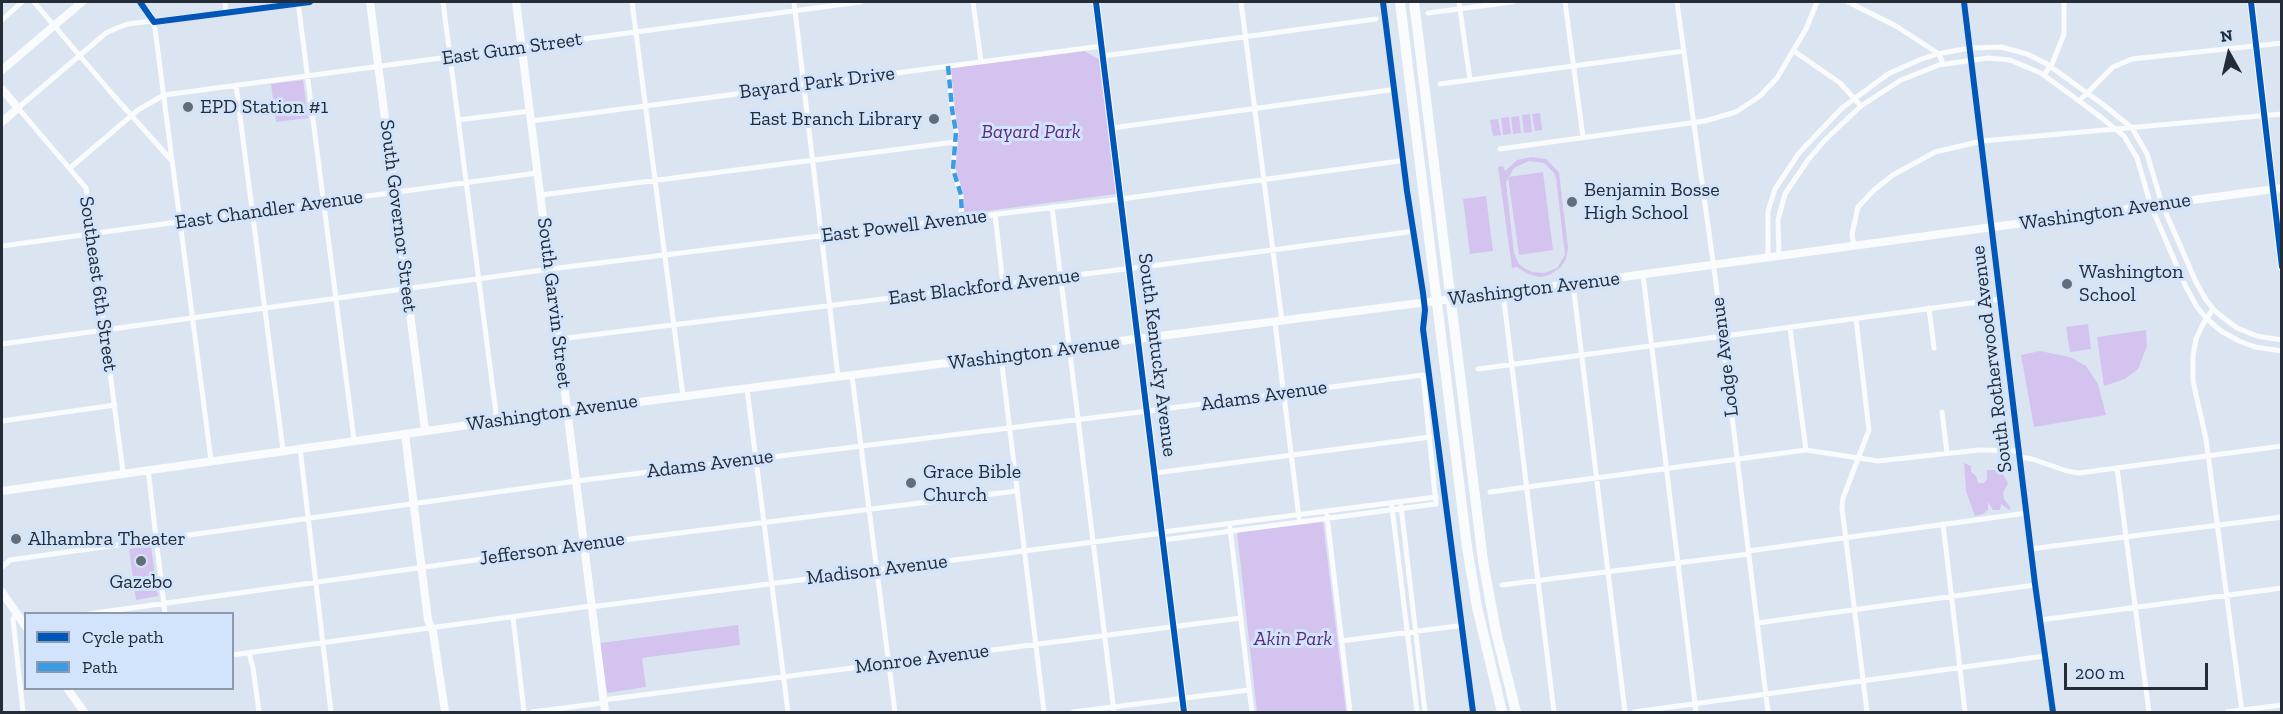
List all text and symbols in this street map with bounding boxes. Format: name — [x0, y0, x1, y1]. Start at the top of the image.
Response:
north arrow — [2199, 24, 2259, 84]
text: N — [2219, 25, 2234, 46]
street label: East Gum Street — [440, 27, 584, 71]
street label: Bayard Park Drive — [738, 62, 896, 104]
place label: EPD Station #1 — [200, 95, 328, 119]
marker: EPD Station #1 — [181, 100, 195, 114]
place label: East Branch Library — [749, 107, 922, 131]
marker: East Branch Library — [927, 112, 941, 126]
street label: South Governor Street — [374, 118, 422, 314]
park label: Bayard Park — [981, 120, 1081, 144]
place label: Benjamin Bosse High School — [1584, 178, 1720, 225]
street label: East Chandler Avenue — [174, 185, 364, 235]
street label: Washington Avenue — [2018, 188, 2192, 236]
street label: Southeast 6th Street — [74, 195, 122, 373]
marker: Benjamin Bosse High School — [1565, 195, 1579, 209]
street label: East Powell Avenue — [820, 204, 988, 248]
street label: South Garvin Street — [532, 216, 576, 390]
street label: South Rotherwood Avenue — [1966, 244, 2018, 474]
street label: South Kentucky Avenue — [1133, 252, 1181, 458]
place label: Washington School — [2079, 260, 2184, 307]
street label: East Blackford Avenue — [887, 263, 1081, 311]
street label: Washington Avenue — [1447, 267, 1621, 311]
marker: Washington School — [2060, 277, 2074, 291]
street label: Lodge Avenue — [1706, 296, 1744, 418]
street label: Washington Avenue — [947, 331, 1121, 375]
street label: Adams Avenue — [1199, 375, 1329, 417]
street label: Washington Avenue — [465, 389, 639, 437]
street label: Adams Avenue — [645, 444, 775, 484]
place label: Grace Bible Church — [923, 460, 1021, 507]
marker: Grace Bible Church — [904, 476, 918, 490]
place label: Alhambra Theater — [28, 527, 186, 551]
street label: Jefferson Avenue — [478, 527, 626, 571]
marker: Alhambra Theater — [9, 532, 23, 546]
street label: Madison Avenue — [805, 549, 949, 591]
marker: Gazebo — [134, 554, 148, 568]
place label: Gazebo — [109, 570, 173, 594]
legend — [24, 612, 234, 690]
text: Cycle path — [82, 626, 164, 648]
park label: Akin Park — [1254, 627, 1332, 651]
street label: Monroe Avenue — [854, 639, 990, 679]
scale bar — [2067, 651, 2211, 689]
text: Path — [82, 656, 118, 678]
text: 200 m — [2075, 662, 2125, 684]

